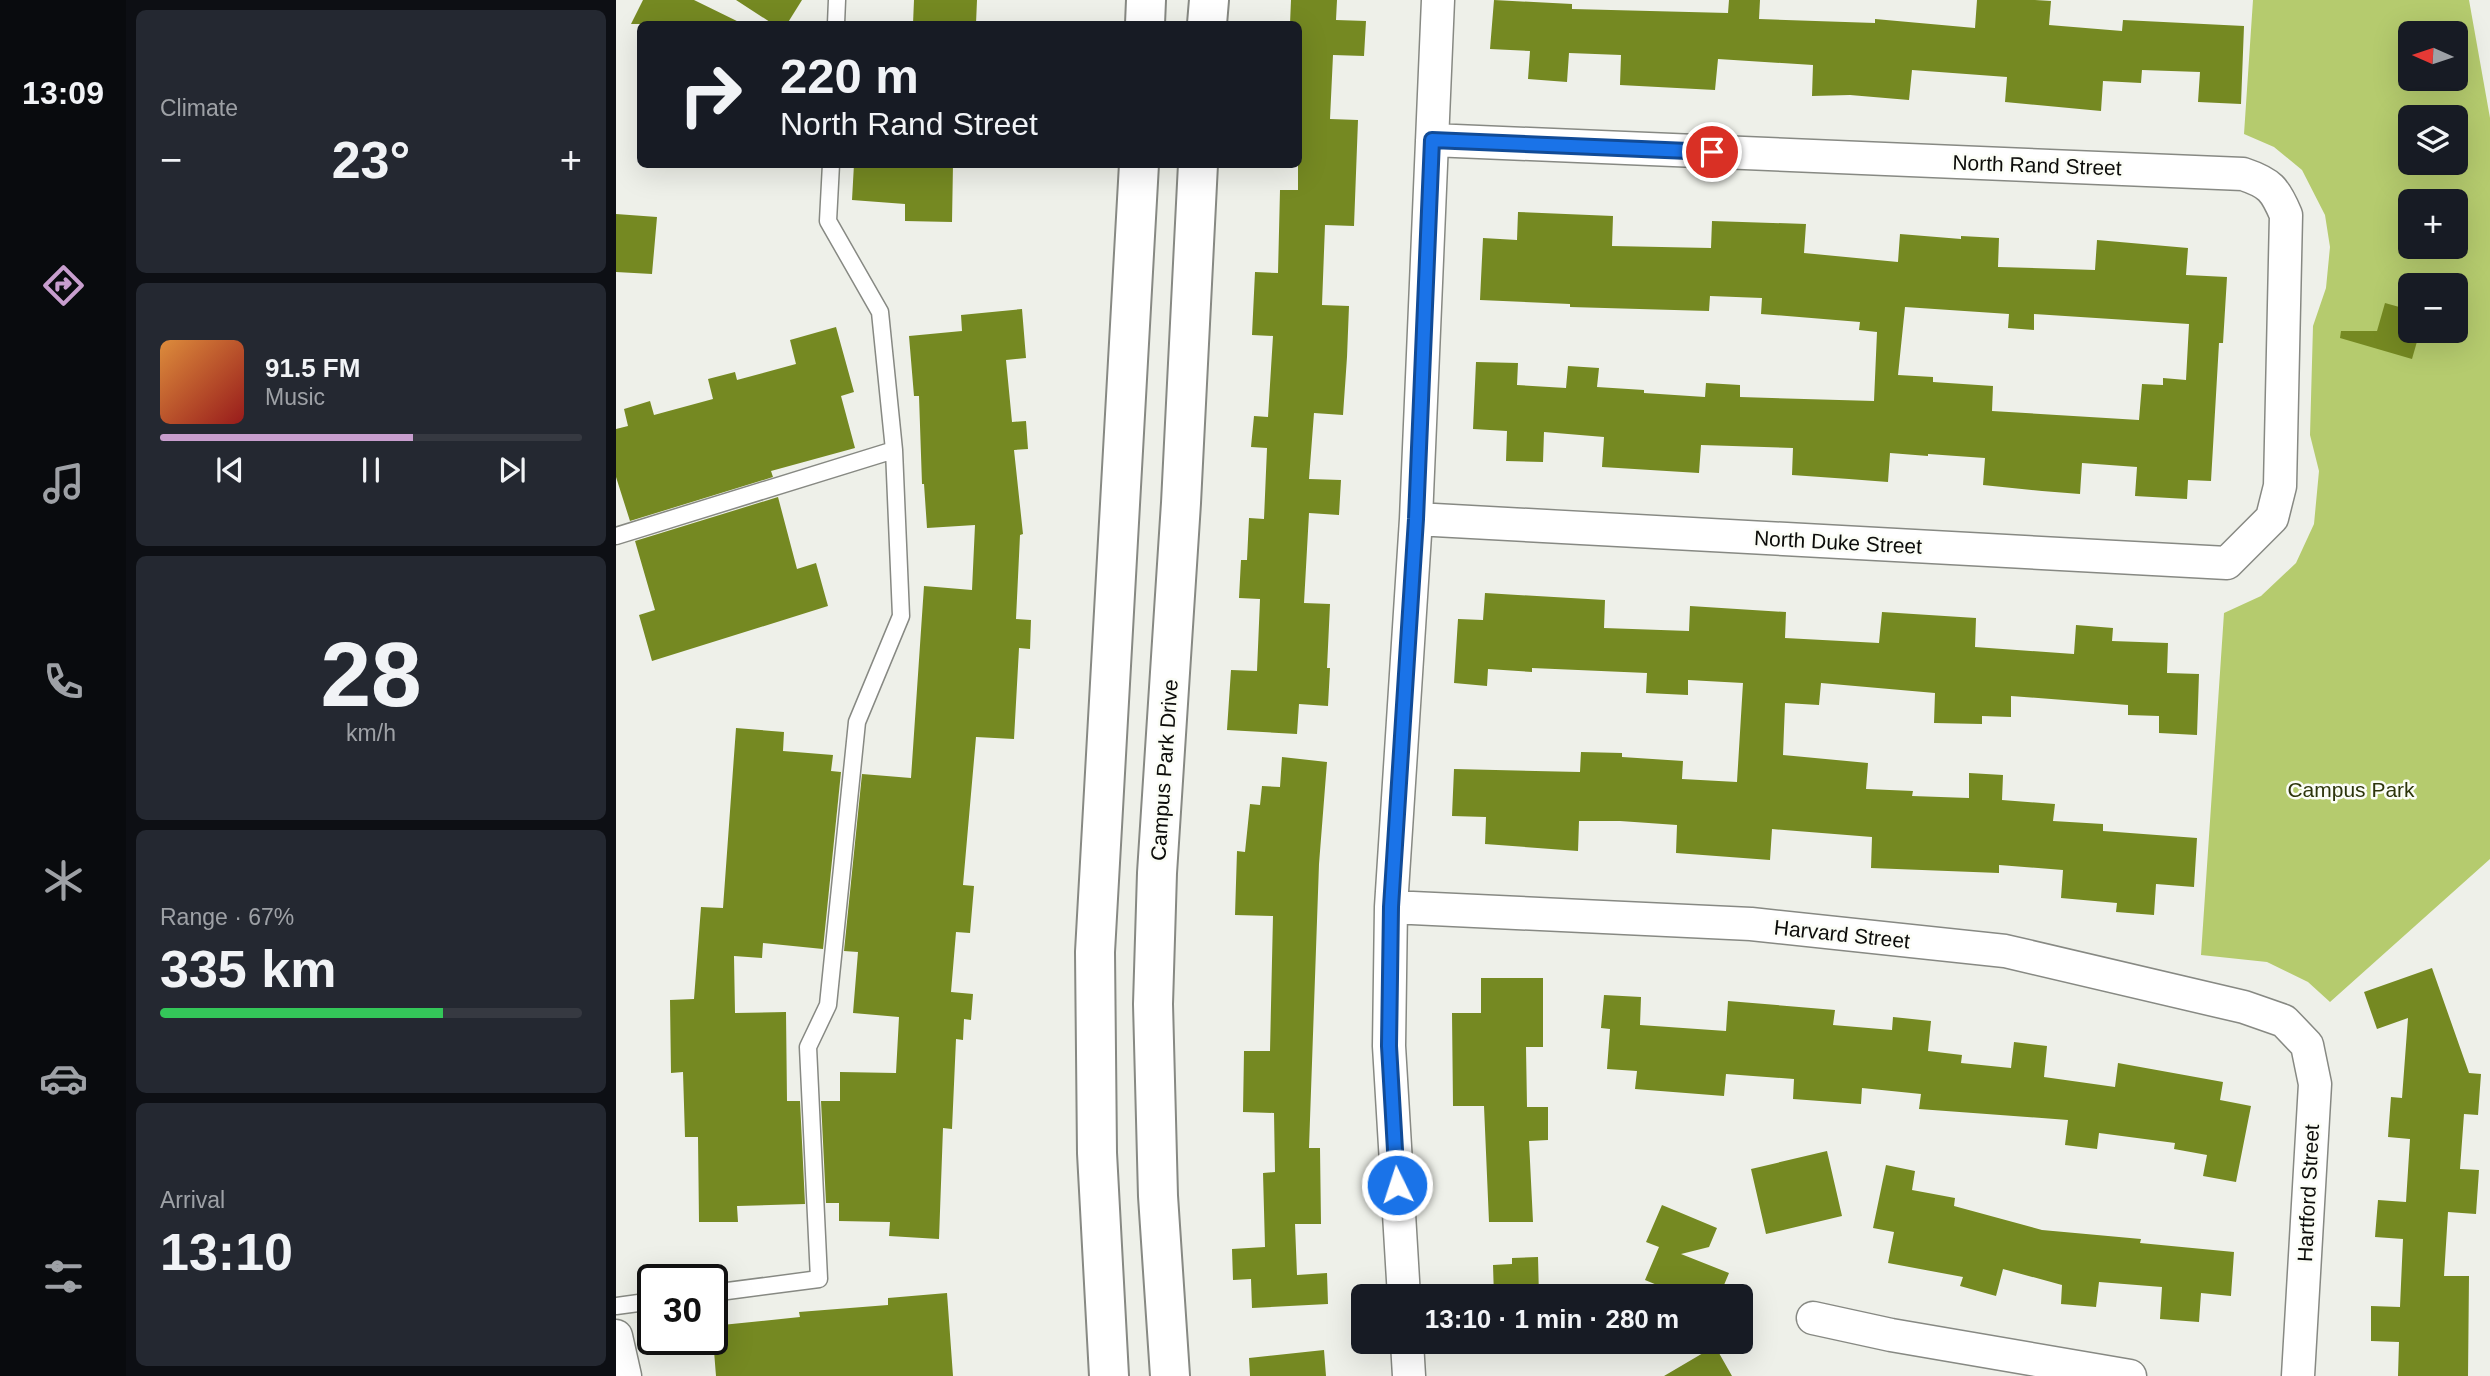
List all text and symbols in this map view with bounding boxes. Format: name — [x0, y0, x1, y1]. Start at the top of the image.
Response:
north arrow — [2398, 21, 2468, 91]
map controls — [2398, 21, 2468, 343]
icon: right — [665, 49, 756, 140]
text: 220 m — [780, 49, 919, 103]
text: 13:09 — [22, 75, 104, 111]
text: Climate — [160, 95, 238, 121]
button: layers — [2398, 105, 2468, 175]
text: North Rand Street — [780, 106, 1038, 142]
pin — [1682, 122, 1742, 182]
text: 23° — [332, 131, 410, 189]
icon: arrive — [1693, 133, 1731, 171]
text: − — [160, 139, 182, 181]
text: + — [560, 139, 582, 181]
street label: North Rand Street — [1952, 151, 2122, 179]
button: + — [2398, 189, 2468, 259]
icon: directions — [39, 261, 88, 310]
button: − — [2398, 273, 2468, 343]
text: 91.5 FM — [265, 353, 360, 383]
text: Music — [265, 384, 325, 410]
icon: previous — [211, 451, 249, 489]
icon: pause — [352, 451, 390, 489]
icon: next — [493, 451, 531, 489]
icon: music — [39, 459, 88, 508]
street label: North Duke Street — [1753, 526, 1923, 558]
text: 28 — [320, 624, 422, 725]
icon: phone — [39, 657, 88, 706]
street label: Campus Park Drive — [1146, 678, 1182, 862]
text: km/h — [346, 720, 396, 746]
park label: Campus Park — [2287, 778, 2415, 801]
icon: climate — [39, 856, 88, 905]
text: Range · 67% — [160, 904, 294, 930]
street label: Harvard Street — [1773, 915, 1911, 953]
text: 335 km — [160, 940, 336, 998]
icon: car — [39, 1054, 88, 1103]
street label: Hartford Street — [2293, 1123, 2323, 1262]
position arrow — [1360, 1148, 1434, 1222]
text: Arrival — [160, 1187, 225, 1213]
text: 13:10 — [160, 1223, 293, 1281]
icon: filters — [39, 1252, 88, 1301]
speed limit sign: 30 — [637, 1264, 728, 1355]
text: 13:10 · 1 min · 280 m — [1425, 1304, 1679, 1334]

